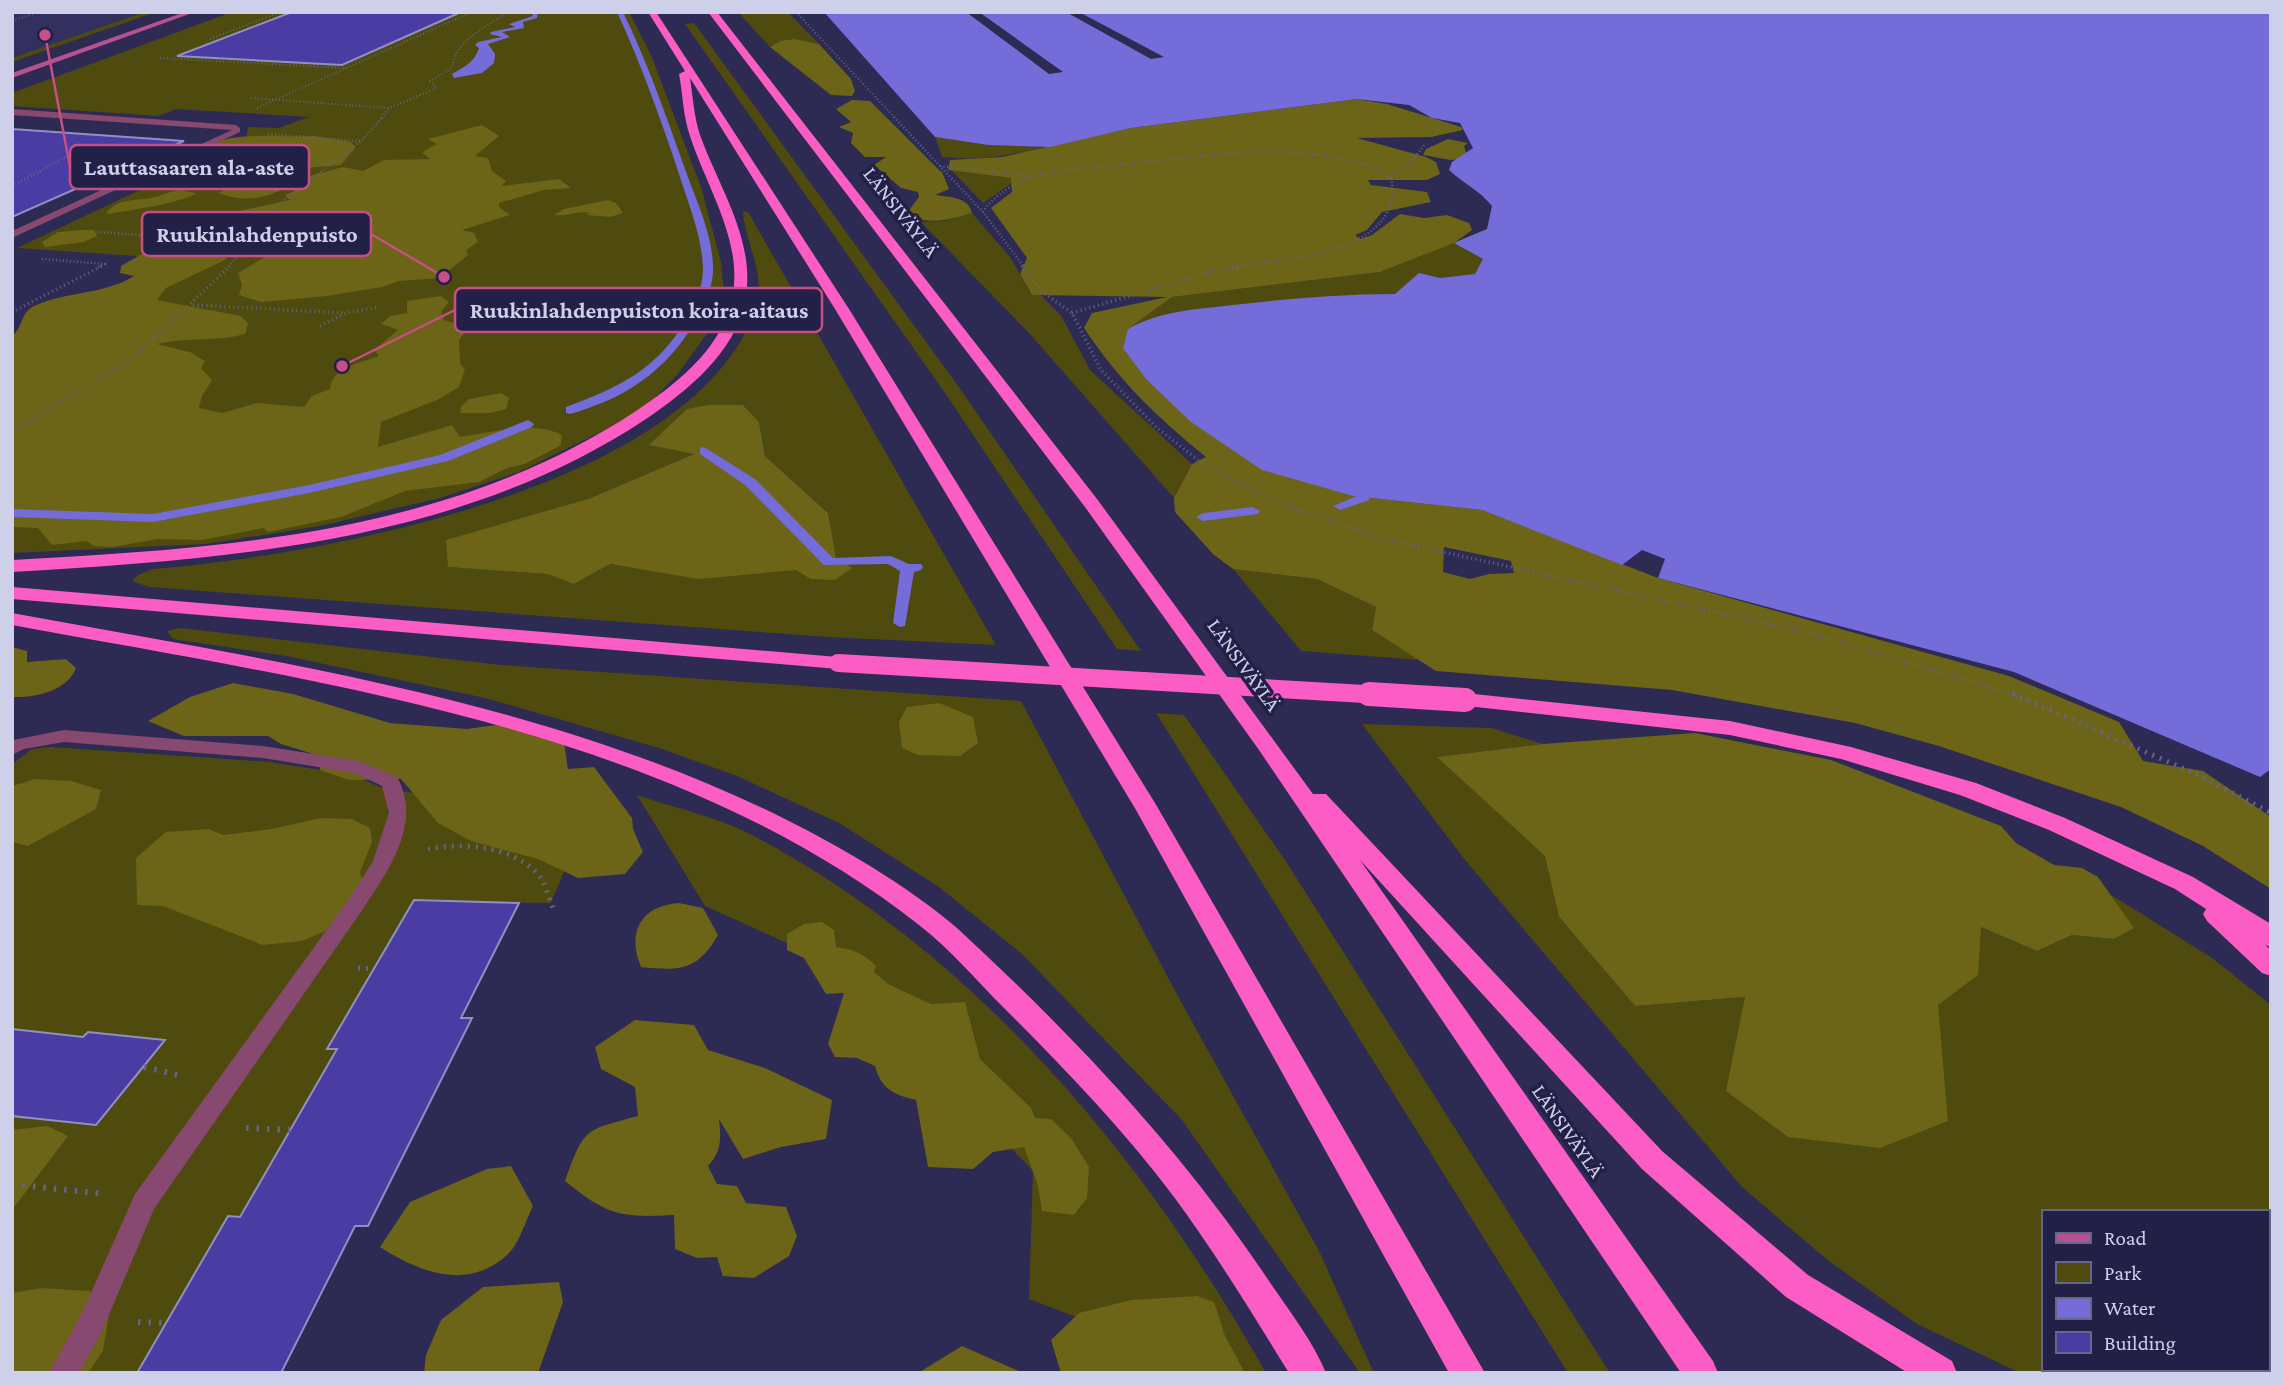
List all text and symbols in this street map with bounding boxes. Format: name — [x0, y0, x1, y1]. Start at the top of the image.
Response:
callout: Lauttasaaren ala-aste — [70, 145, 309, 189]
text: Lauttasaaren ala-aste — [84, 154, 294, 180]
street label: LÄNSIVÄYLÄ — [858, 162, 944, 262]
callout: Ruukinlahdenpuisto — [142, 212, 371, 256]
text: Ruukinlahdenpuisto — [156, 221, 358, 247]
callout: Ruukinlahdenpuiston koira-aitaus — [455, 288, 822, 332]
text: Ruukinlahdenpuiston koira-aitaus — [470, 297, 808, 323]
street label: LÄNSIVÄYLÄ — [1202, 614, 1286, 716]
street label: LÄNSIVÄYLÄ — [1527, 1080, 1609, 1182]
legend — [2042, 1210, 2269, 1371]
text: Road — [2104, 1226, 2147, 1250]
text: Park — [2104, 1261, 2141, 1285]
text: Water — [2104, 1296, 2156, 1320]
text: Building — [2104, 1331, 2176, 1355]

